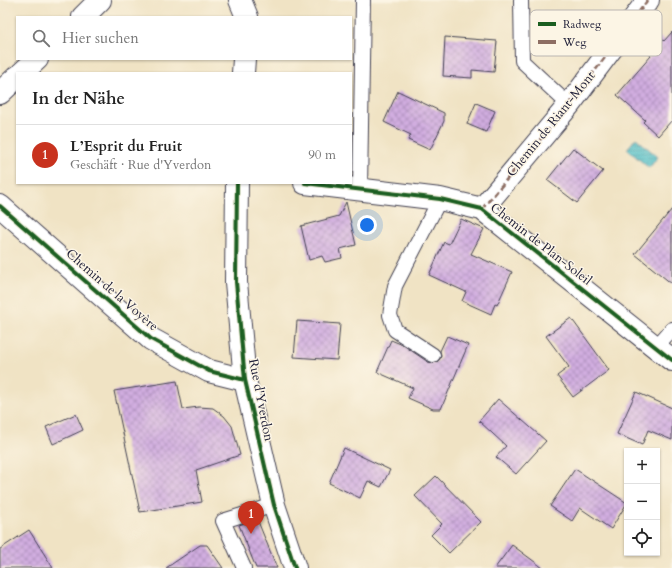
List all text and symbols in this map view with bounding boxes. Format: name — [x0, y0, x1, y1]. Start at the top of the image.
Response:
legend — [530, 10, 662, 56]
search box — [16, 16, 352, 60]
text: Radweg — [563, 17, 602, 32]
icon: search — [30, 27, 52, 49]
text: Hier suchen — [62, 28, 139, 48]
text: Weg — [562, 35, 587, 50]
street label: Chemin de Riant-Mont — [503, 67, 599, 181]
text: In der Nähe — [32, 87, 125, 110]
text: L’Esprit du Fruit — [70, 136, 182, 156]
text: 1 — [42, 146, 48, 164]
text: 90 m — [308, 146, 336, 164]
text: Geschäft · Rue d'Yverdon — [70, 156, 211, 174]
street label: Chemin de Plan-Soleil — [486, 199, 596, 290]
your location — [357, 215, 377, 235]
street label: Chemin de la Voyère — [62, 245, 162, 335]
street label: Rue d'Yverdon — [244, 357, 278, 443]
map controls — [624, 448, 660, 556]
button: + — [624, 448, 660, 484]
button: − — [624, 484, 660, 520]
pin: 1 — [238, 501, 264, 534]
button: locate — [624, 520, 660, 556]

